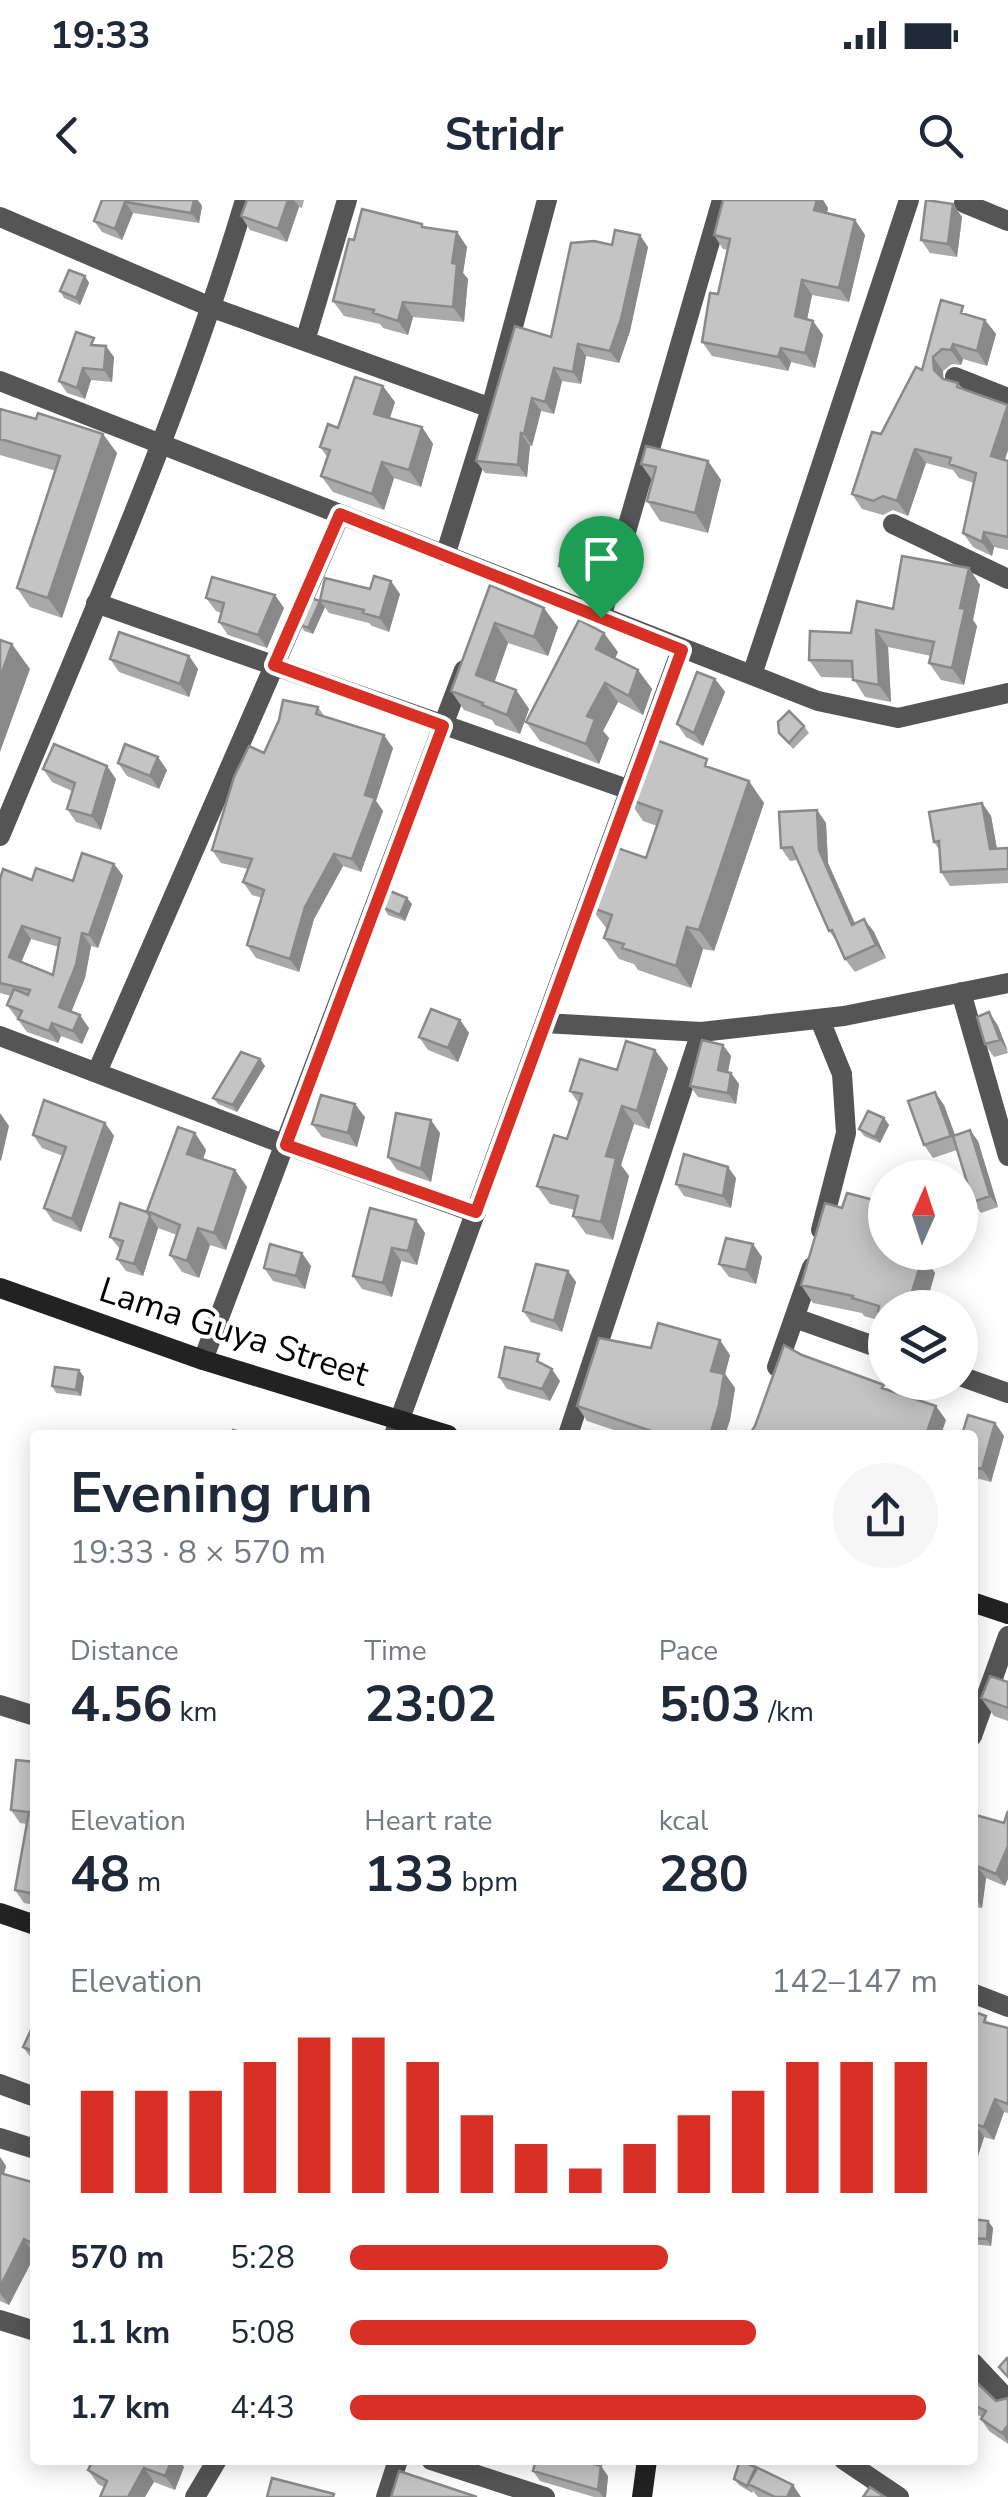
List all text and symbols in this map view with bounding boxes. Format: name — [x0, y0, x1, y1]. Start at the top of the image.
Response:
text: 19:33 — [50, 10, 151, 61]
text: Stridr — [444, 105, 564, 166]
icon: back — [40, 108, 95, 163]
icon: search — [913, 108, 968, 163]
pin — [559, 516, 644, 619]
icon: arrive — [574, 531, 629, 586]
north arrow — [868, 1160, 978, 1270]
map controls — [868, 1160, 978, 1400]
street label: Lama Guya Street — [93, 1266, 375, 1398]
button: layers — [868, 1290, 978, 1400]
text: Evening run — [70, 1456, 373, 1531]
button: share — [833, 1463, 938, 1568]
text: 19:33 · 8 × 570 m — [70, 1531, 326, 1574]
text: Distance — [70, 1632, 179, 1670]
text: Time — [364, 1632, 427, 1670]
text: Pace — [659, 1632, 718, 1670]
text: 4.56 — [70, 1670, 172, 1739]
text: 23:02 — [364, 1670, 497, 1739]
text: 5:03 — [659, 1670, 761, 1739]
text: km — [172, 1693, 218, 1731]
text: /km — [761, 1693, 814, 1731]
text: Elevation — [70, 1802, 186, 1840]
text: Heart rate — [364, 1802, 492, 1840]
text: kcal — [659, 1802, 708, 1840]
text: 48 — [70, 1840, 130, 1909]
text: 133 — [364, 1840, 454, 1909]
text: 280 — [659, 1840, 749, 1909]
text: m — [130, 1863, 161, 1901]
text: bpm — [454, 1863, 518, 1901]
text: Elevation — [70, 1960, 203, 2003]
text: 142–147 m — [771, 1960, 938, 2003]
text: 570 m — [70, 2236, 164, 2279]
text: 5:28 — [230, 2236, 295, 2279]
text: 1.1 km — [70, 2311, 170, 2354]
text: 5:08 — [230, 2311, 295, 2354]
text: 1.7 km — [70, 2386, 170, 2429]
text: 4:43 — [230, 2386, 295, 2429]

